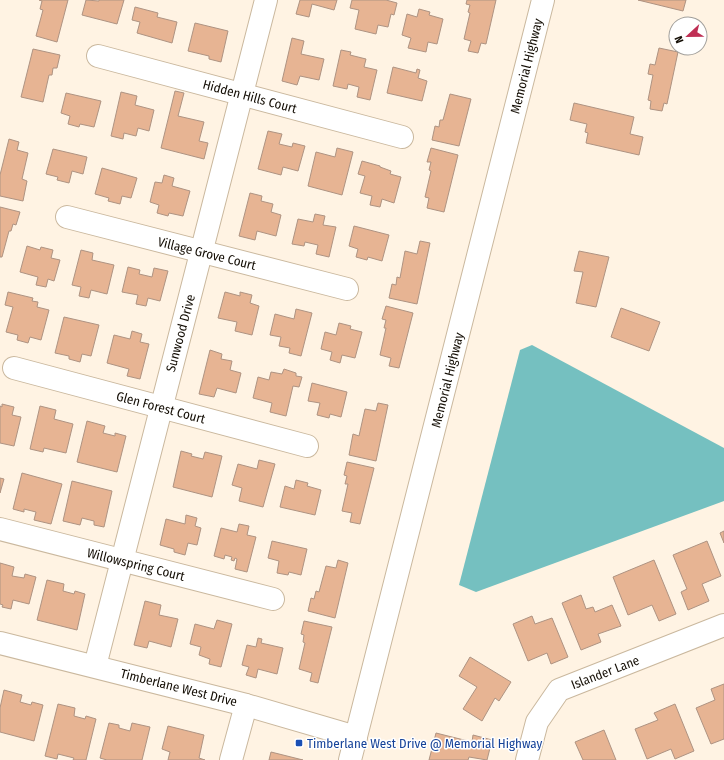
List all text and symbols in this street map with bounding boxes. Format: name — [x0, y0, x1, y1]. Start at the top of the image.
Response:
north arrow — [668, 16, 708, 56]
street label: Memorial Highway — [507, 17, 546, 115]
text: N — [672, 34, 686, 45]
street label: Hidden Hills Court — [201, 77, 299, 116]
street label: Village Grove Court — [156, 234, 258, 273]
street label: Sunwood Drive — [163, 293, 198, 374]
street label: Memorial Highway — [428, 331, 467, 429]
street label: Glen Forest Court — [115, 388, 208, 427]
street label: Willowspring Court — [85, 545, 187, 584]
street label: Islander Lane — [569, 653, 641, 692]
street label: Timberlane West Drive — [119, 666, 239, 709]
place label: Timberlane West Drive @ Memorial Highway — [307, 736, 542, 751]
marker: Timberlane West Drive @ Memorial Highway — [294, 738, 304, 748]

